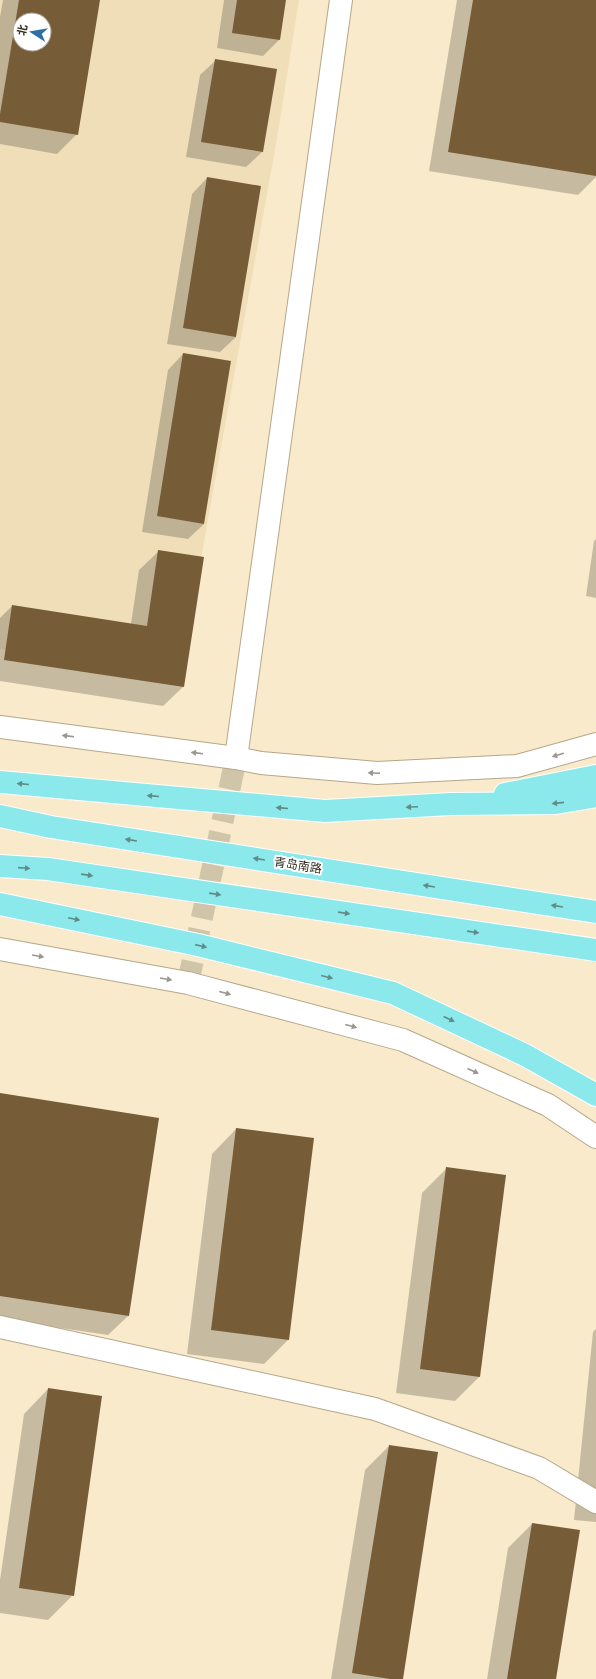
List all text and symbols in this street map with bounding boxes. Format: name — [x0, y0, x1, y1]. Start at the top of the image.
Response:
north arrow — [12, 12, 52, 52]
text: 北 — [14, 23, 29, 37]
one-way arrow — [62, 733, 74, 739]
one-way arrow — [191, 750, 203, 756]
one-way arrow — [552, 752, 564, 758]
one-way arrow — [367, 770, 380, 776]
one-way arrow — [17, 781, 29, 788]
one-way arrow — [147, 793, 159, 799]
one-way arrow — [551, 799, 564, 806]
one-way arrow — [406, 803, 418, 810]
one-way arrow — [276, 804, 288, 811]
one-way arrow — [124, 837, 137, 843]
street label: 青岛南路 — [273, 854, 323, 876]
one-way arrow — [253, 856, 265, 862]
one-way arrow — [18, 864, 30, 871]
one-way arrow — [81, 872, 93, 878]
one-way arrow — [423, 883, 435, 889]
one-way arrow — [209, 891, 221, 897]
one-way arrow — [551, 903, 564, 909]
one-way arrow — [338, 910, 350, 916]
one-way arrow — [67, 917, 80, 923]
one-way arrow — [466, 929, 479, 935]
one-way arrow — [195, 943, 207, 949]
one-way arrow — [32, 953, 44, 959]
one-way arrow — [321, 974, 333, 980]
one-way arrow — [160, 976, 172, 982]
one-way arrow — [219, 990, 232, 996]
one-way arrow — [443, 1016, 455, 1022]
one-way arrow — [345, 1023, 357, 1029]
one-way arrow — [467, 1068, 478, 1074]

